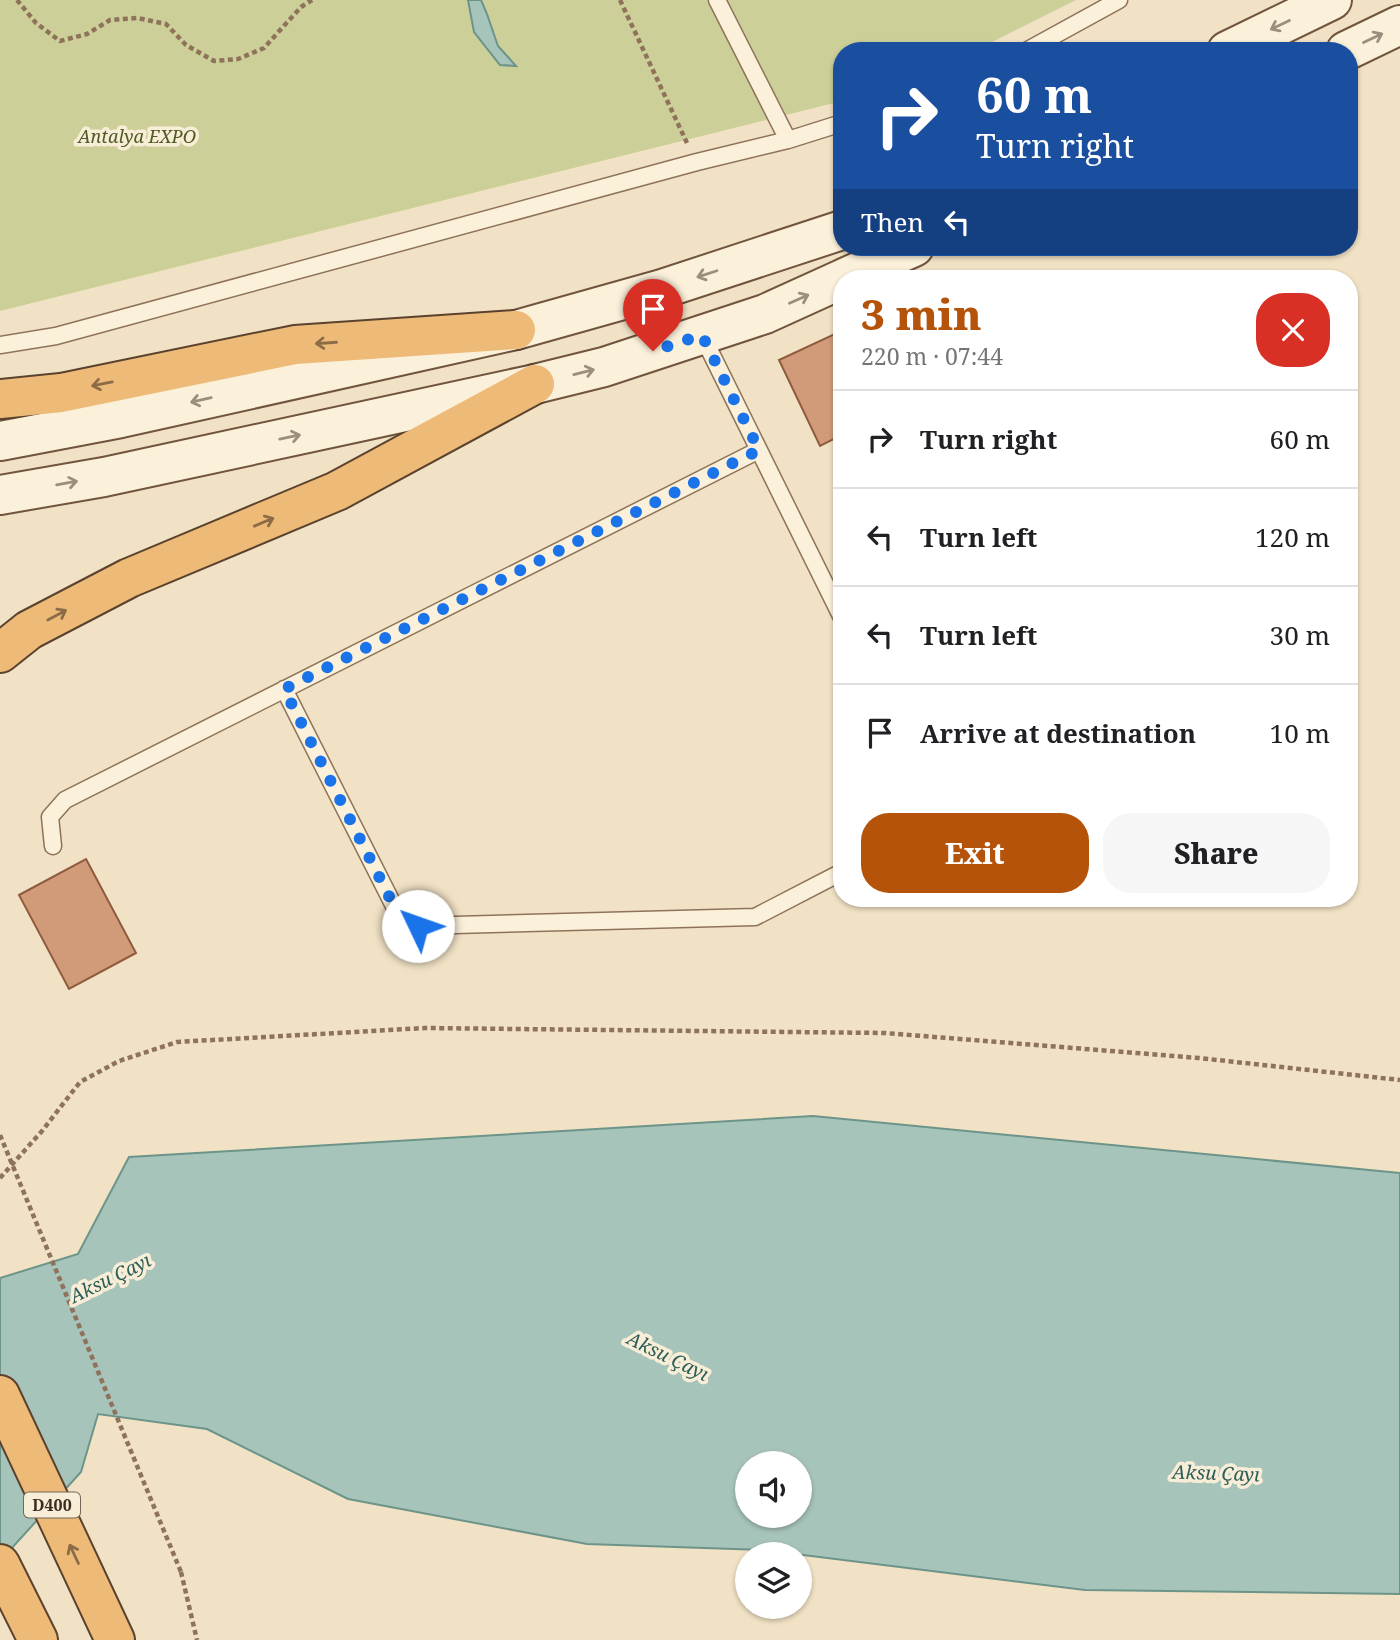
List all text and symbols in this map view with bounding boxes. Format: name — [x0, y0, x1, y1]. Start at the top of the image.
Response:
one-way arrow — [1270, 19, 1291, 33]
one-way arrow — [1362, 31, 1383, 44]
text: 60 m — [976, 61, 1092, 127]
icon: right — [861, 70, 952, 161]
park label: Antalya EXPO — [76, 124, 196, 148]
text: Turn right — [976, 124, 1134, 167]
icon: left — [938, 203, 976, 241]
text: Then — [861, 204, 924, 240]
one-way arrow — [697, 269, 719, 282]
pin — [623, 279, 683, 351]
text: 3 min — [861, 285, 982, 342]
icon: arrive — [634, 290, 672, 328]
one-way arrow — [788, 292, 809, 305]
button: close — [1256, 293, 1330, 367]
one-way arrow — [315, 337, 337, 350]
text: 220 m · 07:44 — [861, 340, 1003, 372]
one-way arrow — [572, 365, 595, 378]
one-way arrow — [91, 378, 114, 392]
one-way arrow — [190, 394, 213, 407]
icon: right — [861, 420, 899, 458]
text: Turn right — [920, 421, 1057, 457]
text: 60 m — [1270, 421, 1330, 457]
one-way arrow — [278, 429, 301, 443]
one-way arrow — [55, 476, 78, 489]
one-way arrow — [252, 514, 274, 527]
icon: left — [861, 518, 899, 556]
text: Turn left — [920, 519, 1037, 555]
text: 120 m — [1255, 519, 1330, 555]
one-way arrow — [46, 608, 67, 622]
icon: left — [861, 616, 899, 654]
text: Turn left — [920, 617, 1037, 653]
text: 30 m — [1270, 617, 1330, 653]
icon: arrive — [861, 714, 899, 752]
text: Arrive at destination — [920, 715, 1196, 751]
text: 10 m — [1270, 715, 1330, 751]
button: Exit — [861, 813, 1089, 893]
button: Share — [1103, 813, 1330, 893]
position arrow — [381, 889, 455, 963]
water label: Aksu Çayı — [63, 1247, 155, 1310]
water label: Aksu Çayı — [621, 1324, 713, 1387]
map controls — [735, 1451, 812, 1619]
button: sound — [735, 1451, 812, 1528]
water label: Aksu Çayı — [1170, 1458, 1260, 1488]
road number: D400 — [24, 1492, 80, 1518]
button: layers — [735, 1542, 812, 1619]
one-way arrow — [67, 1544, 80, 1565]

